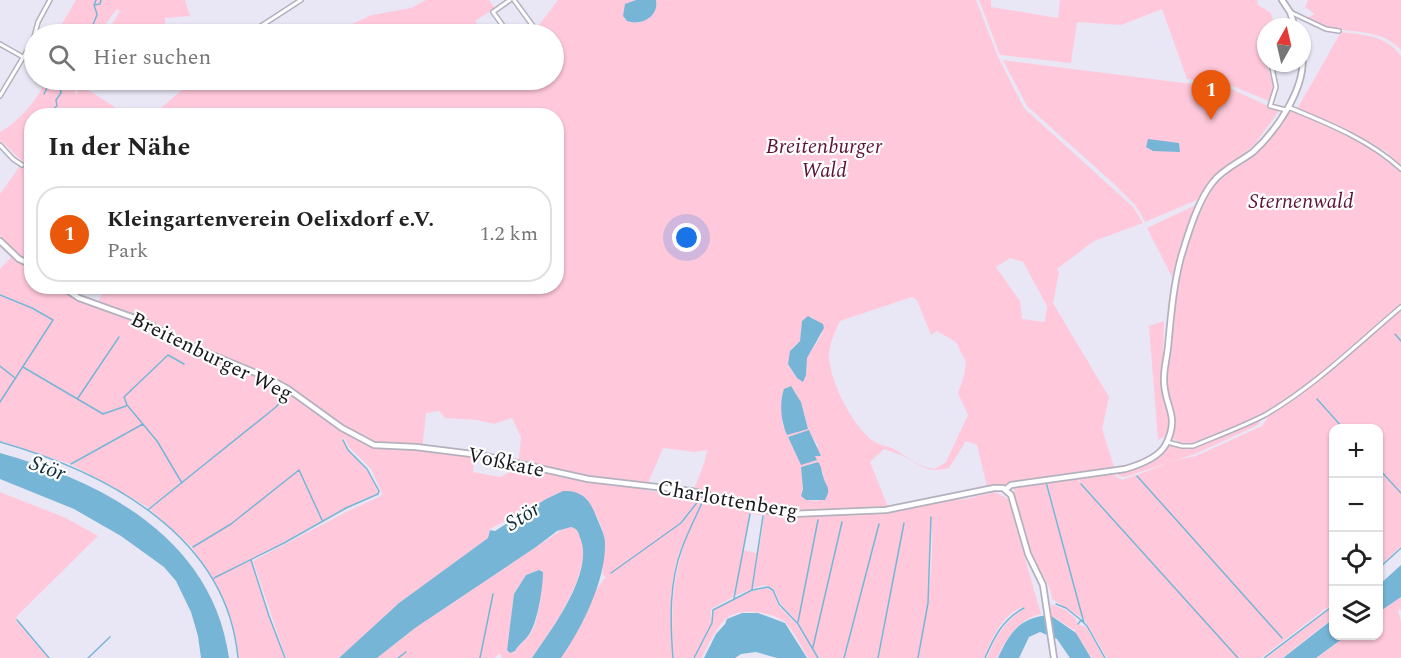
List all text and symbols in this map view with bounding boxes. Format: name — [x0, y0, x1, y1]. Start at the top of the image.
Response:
north arrow — [1257, 18, 1311, 72]
search box — [24, 24, 564, 90]
icon: search — [45, 41, 78, 74]
text: Hier suchen — [93, 41, 211, 74]
pin: 1 — [1192, 70, 1230, 120]
text: In der Nähe — [48, 127, 190, 167]
park label: Breitenburger Wald — [766, 131, 883, 187]
park label: Sternenwald — [1249, 186, 1354, 218]
text: Kleingartenverein Oelixdorf e.V. — [107, 203, 434, 236]
text: 1 — [64, 219, 75, 249]
text: 1.2 km — [480, 219, 538, 249]
your location — [672, 223, 701, 252]
text: Park — [107, 236, 148, 266]
street label: Breitenburger Weg — [125, 304, 298, 410]
map controls — [1329, 424, 1383, 640]
button: + — [1329, 424, 1383, 478]
street label: Voßkate — [464, 439, 547, 487]
water label: Stör — [25, 447, 71, 490]
street label: Charlottenberg — [655, 472, 801, 528]
button: − — [1329, 478, 1383, 532]
water label: Stör — [499, 492, 547, 540]
button: locate — [1329, 532, 1383, 586]
button: layers — [1329, 586, 1383, 640]

